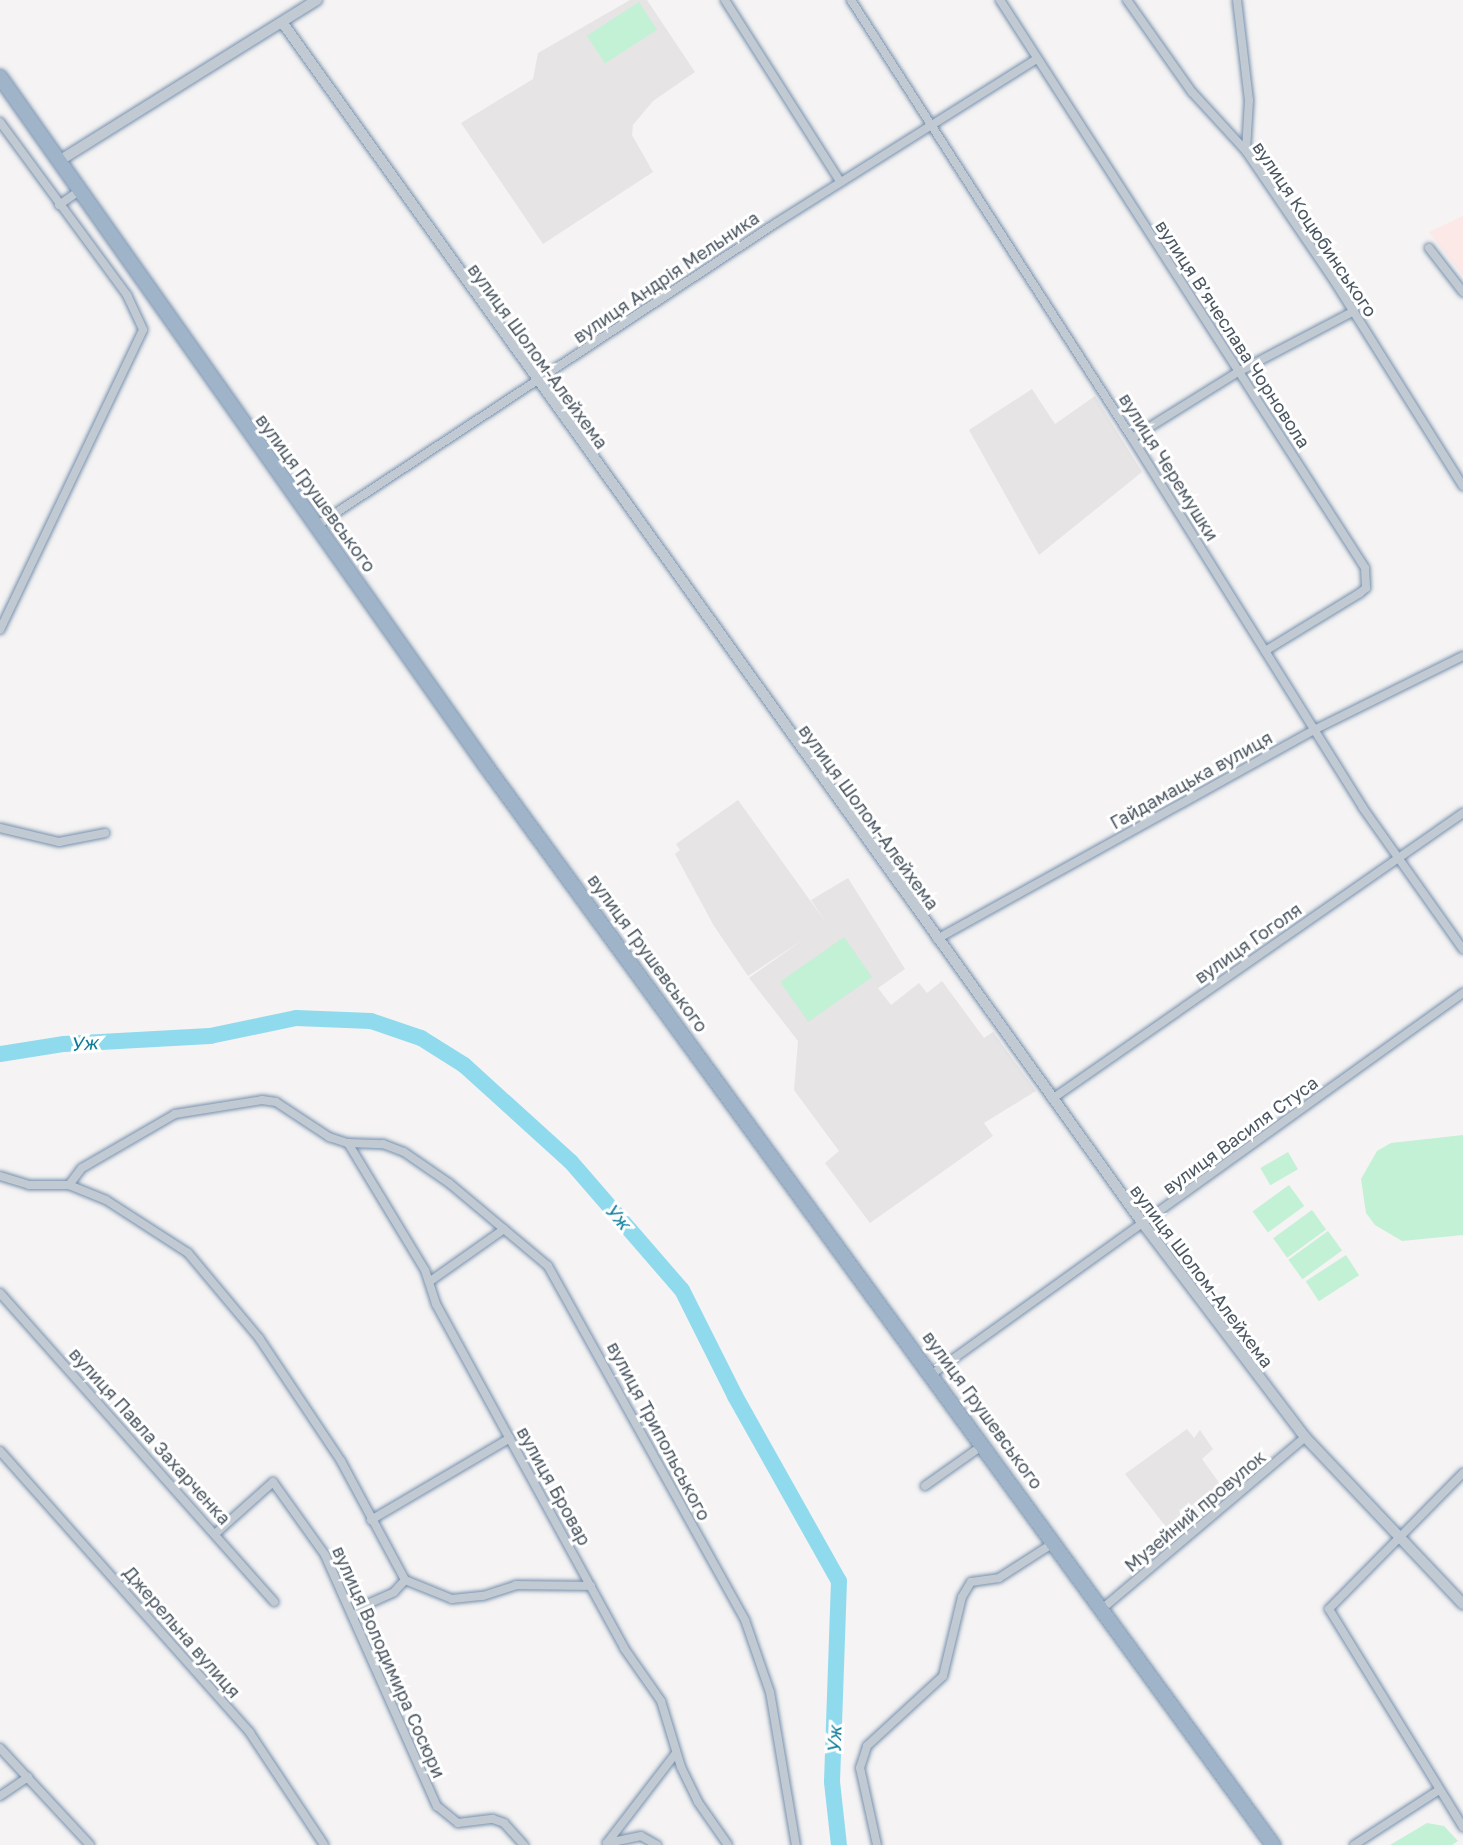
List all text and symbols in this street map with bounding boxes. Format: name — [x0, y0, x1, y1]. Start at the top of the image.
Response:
street label: вулиця Коцюбинського — [1248, 137, 1382, 321]
street label: вулиця Андрія Мельника — [569, 207, 763, 347]
street label: вулиця Вʼячеслава Чорновола — [1151, 216, 1315, 452]
street label: вулиця Шолом-Алейхема — [463, 259, 613, 453]
street label: вулиця Черемушки — [1115, 389, 1223, 545]
street label: вулиця Грушевського — [251, 410, 381, 576]
street label: вулиця Шолом-Алейхема — [794, 720, 944, 914]
street label: Гайдамацька вулиця — [1106, 726, 1276, 834]
street label: вулиця Грушевського — [583, 870, 713, 1036]
street label: вулиця Гоголя — [1190, 898, 1306, 988]
water label: Уж — [69, 1031, 99, 1055]
street label: вулиця Василя Стуса — [1158, 1071, 1322, 1199]
street label: вулиця Шолом-Алейхема — [1126, 1180, 1278, 1372]
water label: Уж — [600, 1198, 636, 1234]
street label: вулиця Грушевського — [918, 1327, 1048, 1493]
street label: вулиця Трипольського — [603, 1338, 715, 1524]
street label: вулиця Павла Захарченка — [65, 1343, 235, 1529]
street label: вулиця Бровар — [512, 1423, 596, 1549]
street label: Музейний провулок — [1120, 1446, 1270, 1576]
street label: вулиця Володимира Сосюри — [328, 1543, 450, 1781]
street label: Джерельна вулиця — [119, 1562, 245, 1702]
water label: Уж — [822, 1726, 846, 1754]

